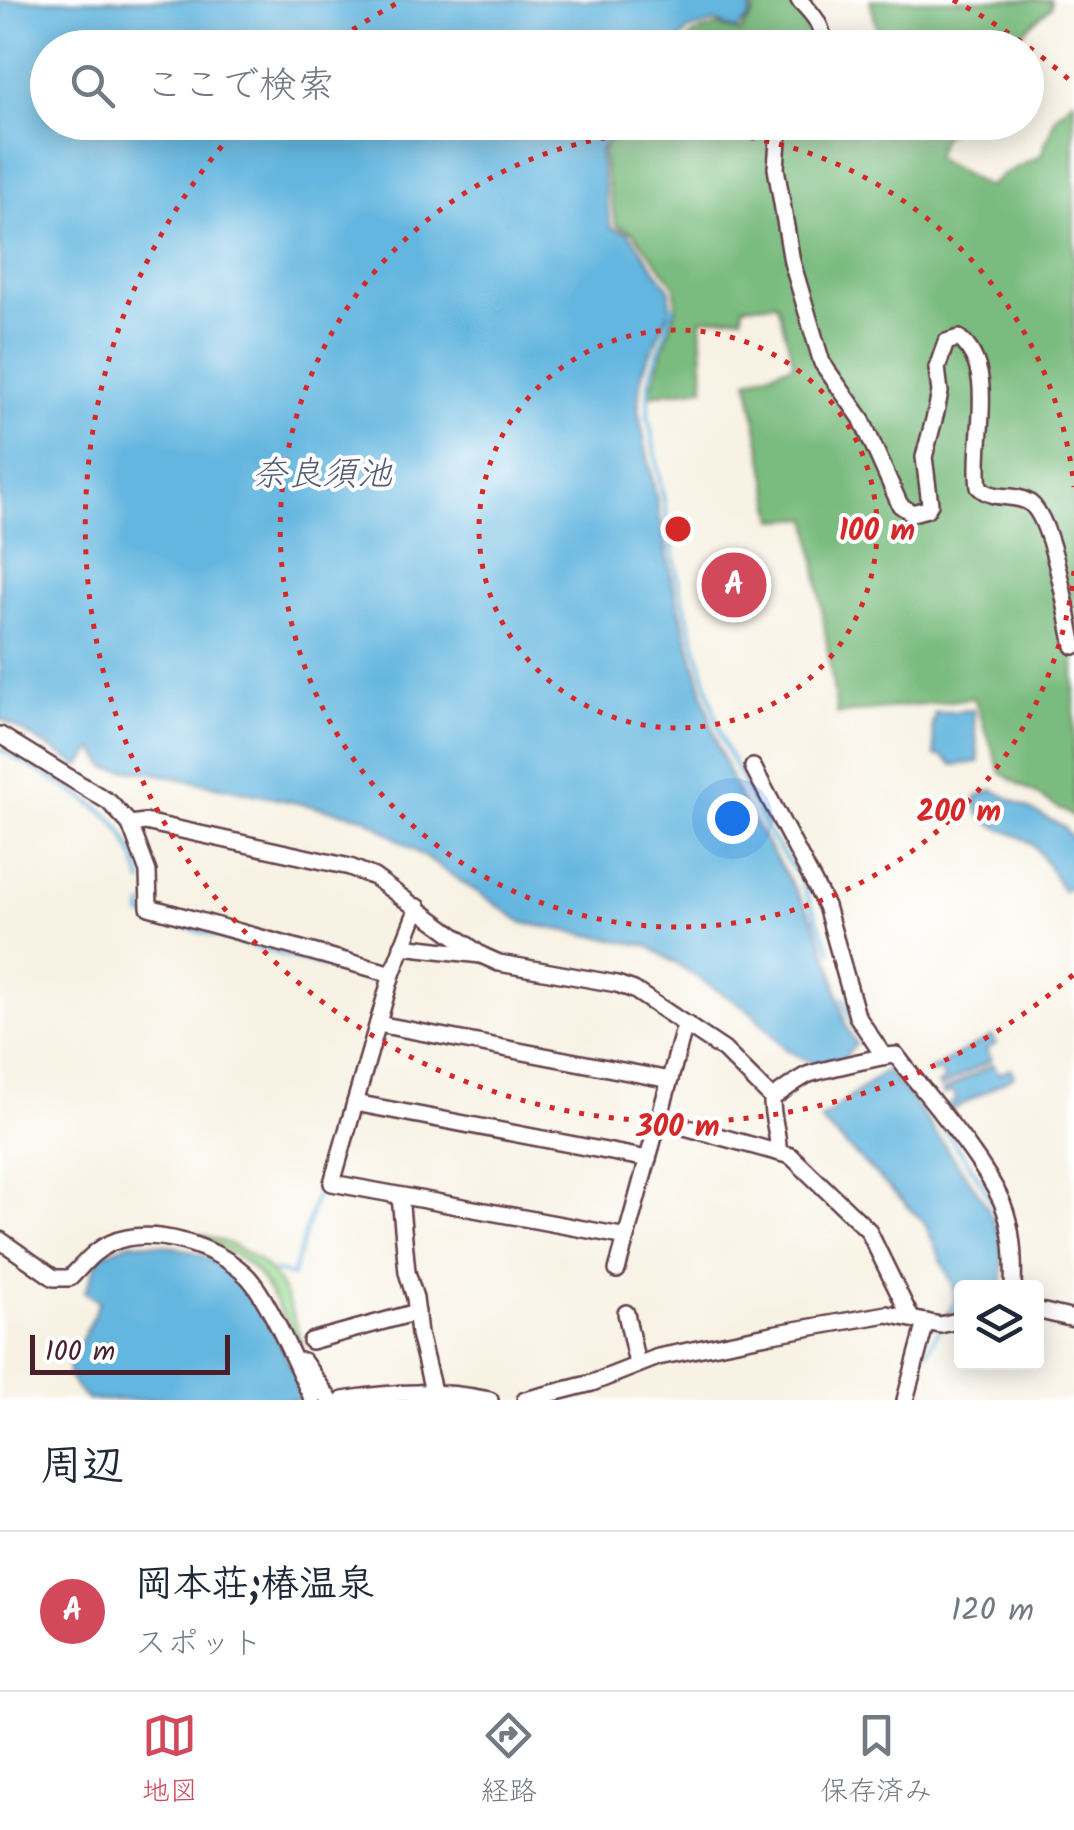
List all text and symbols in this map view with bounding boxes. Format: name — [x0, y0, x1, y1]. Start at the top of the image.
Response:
search box — [30, 30, 1044, 140]
text: ここで検索 — [145, 57, 335, 117]
icon: search — [65, 58, 120, 113]
water label: 奈良須池 — [252, 448, 393, 504]
text: 100 m — [839, 508, 915, 556]
centre of rings — [660, 511, 696, 547]
pin: A — [702, 548, 766, 622]
text: 200 m — [917, 789, 1001, 837]
your location — [707, 793, 758, 844]
text: 300 m — [635, 1104, 720, 1152]
map controls — [954, 1280, 1044, 1370]
button: layers — [954, 1280, 1044, 1370]
scale bar — [30, 1330, 230, 1374]
text: 100 m — [45, 1330, 115, 1375]
text: 周辺 — [40, 1434, 124, 1501]
text: 岡本荘;椿温泉 — [135, 1556, 375, 1616]
text: A — [62, 1586, 83, 1637]
text: 120 m — [951, 1586, 1034, 1637]
text: スポット — [135, 1619, 263, 1670]
tab: 地図 — [142, 1708, 198, 1815]
tab: 経路 — [481, 1708, 537, 1815]
tab: 保存済み — [820, 1708, 932, 1815]

